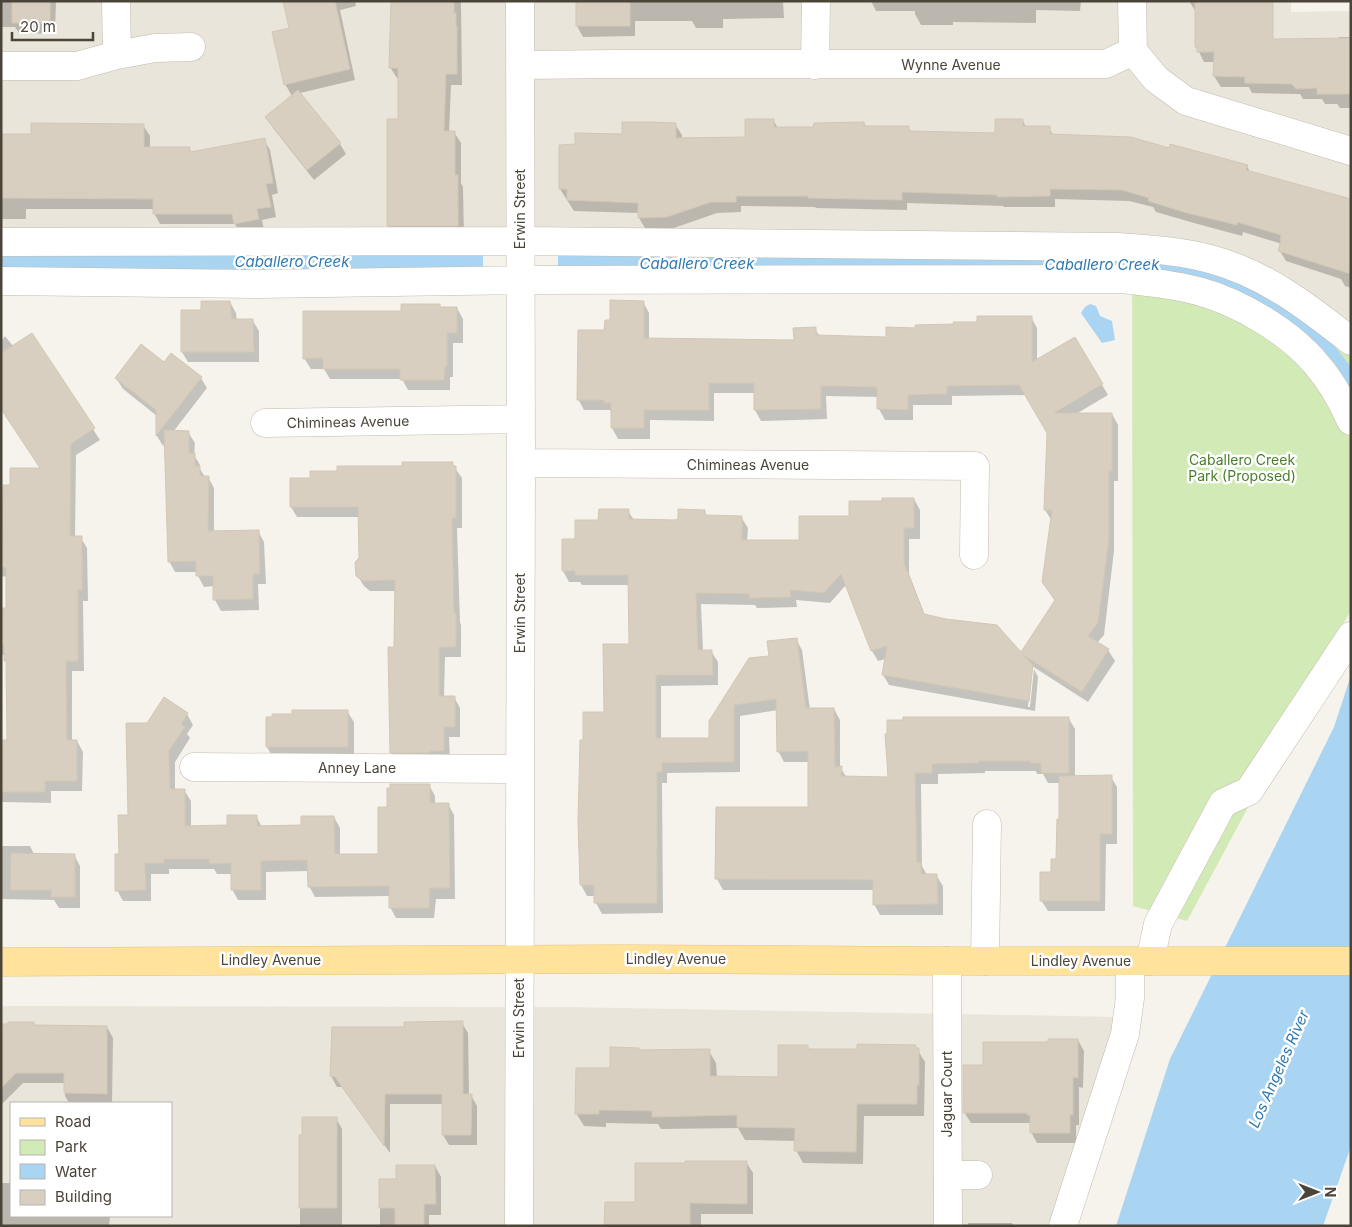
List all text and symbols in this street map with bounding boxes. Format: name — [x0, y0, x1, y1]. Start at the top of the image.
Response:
scale bar — [12, 10, 94, 42]
text: 20 m — [20, 17, 56, 36]
street label: Wynne Avenue — [901, 56, 1001, 73]
street label: Erwin Street — [511, 168, 528, 249]
water label: Caballero Creek — [235, 252, 350, 271]
water label: Caballero Creek — [640, 254, 755, 273]
water label: Caballero Creek — [1045, 255, 1160, 274]
street label: Chimineas Avenue — [287, 412, 409, 431]
park label: Caballero Creek Park (Proposed) — [1188, 451, 1296, 484]
street label: Chimineas Avenue — [687, 456, 809, 473]
street label: Erwin Street — [511, 572, 528, 653]
street label: Anney Lane — [318, 759, 396, 776]
street label: Lindley Avenue — [626, 950, 726, 967]
street label: Lindley Avenue — [221, 951, 321, 968]
street label: Lindley Avenue — [1031, 952, 1131, 969]
street label: Erwin Street — [510, 977, 527, 1058]
water label: Los Angeles River — [1244, 1007, 1313, 1131]
street label: Jaguar Court — [938, 1050, 955, 1137]
legend — [10, 1102, 172, 1217]
text: Road — [55, 1112, 91, 1131]
text: Park — [55, 1137, 88, 1156]
text: Water — [55, 1162, 97, 1181]
north arrow — [1292, 1167, 1342, 1217]
text: Building — [55, 1187, 112, 1206]
text: N — [1322, 1187, 1339, 1197]

